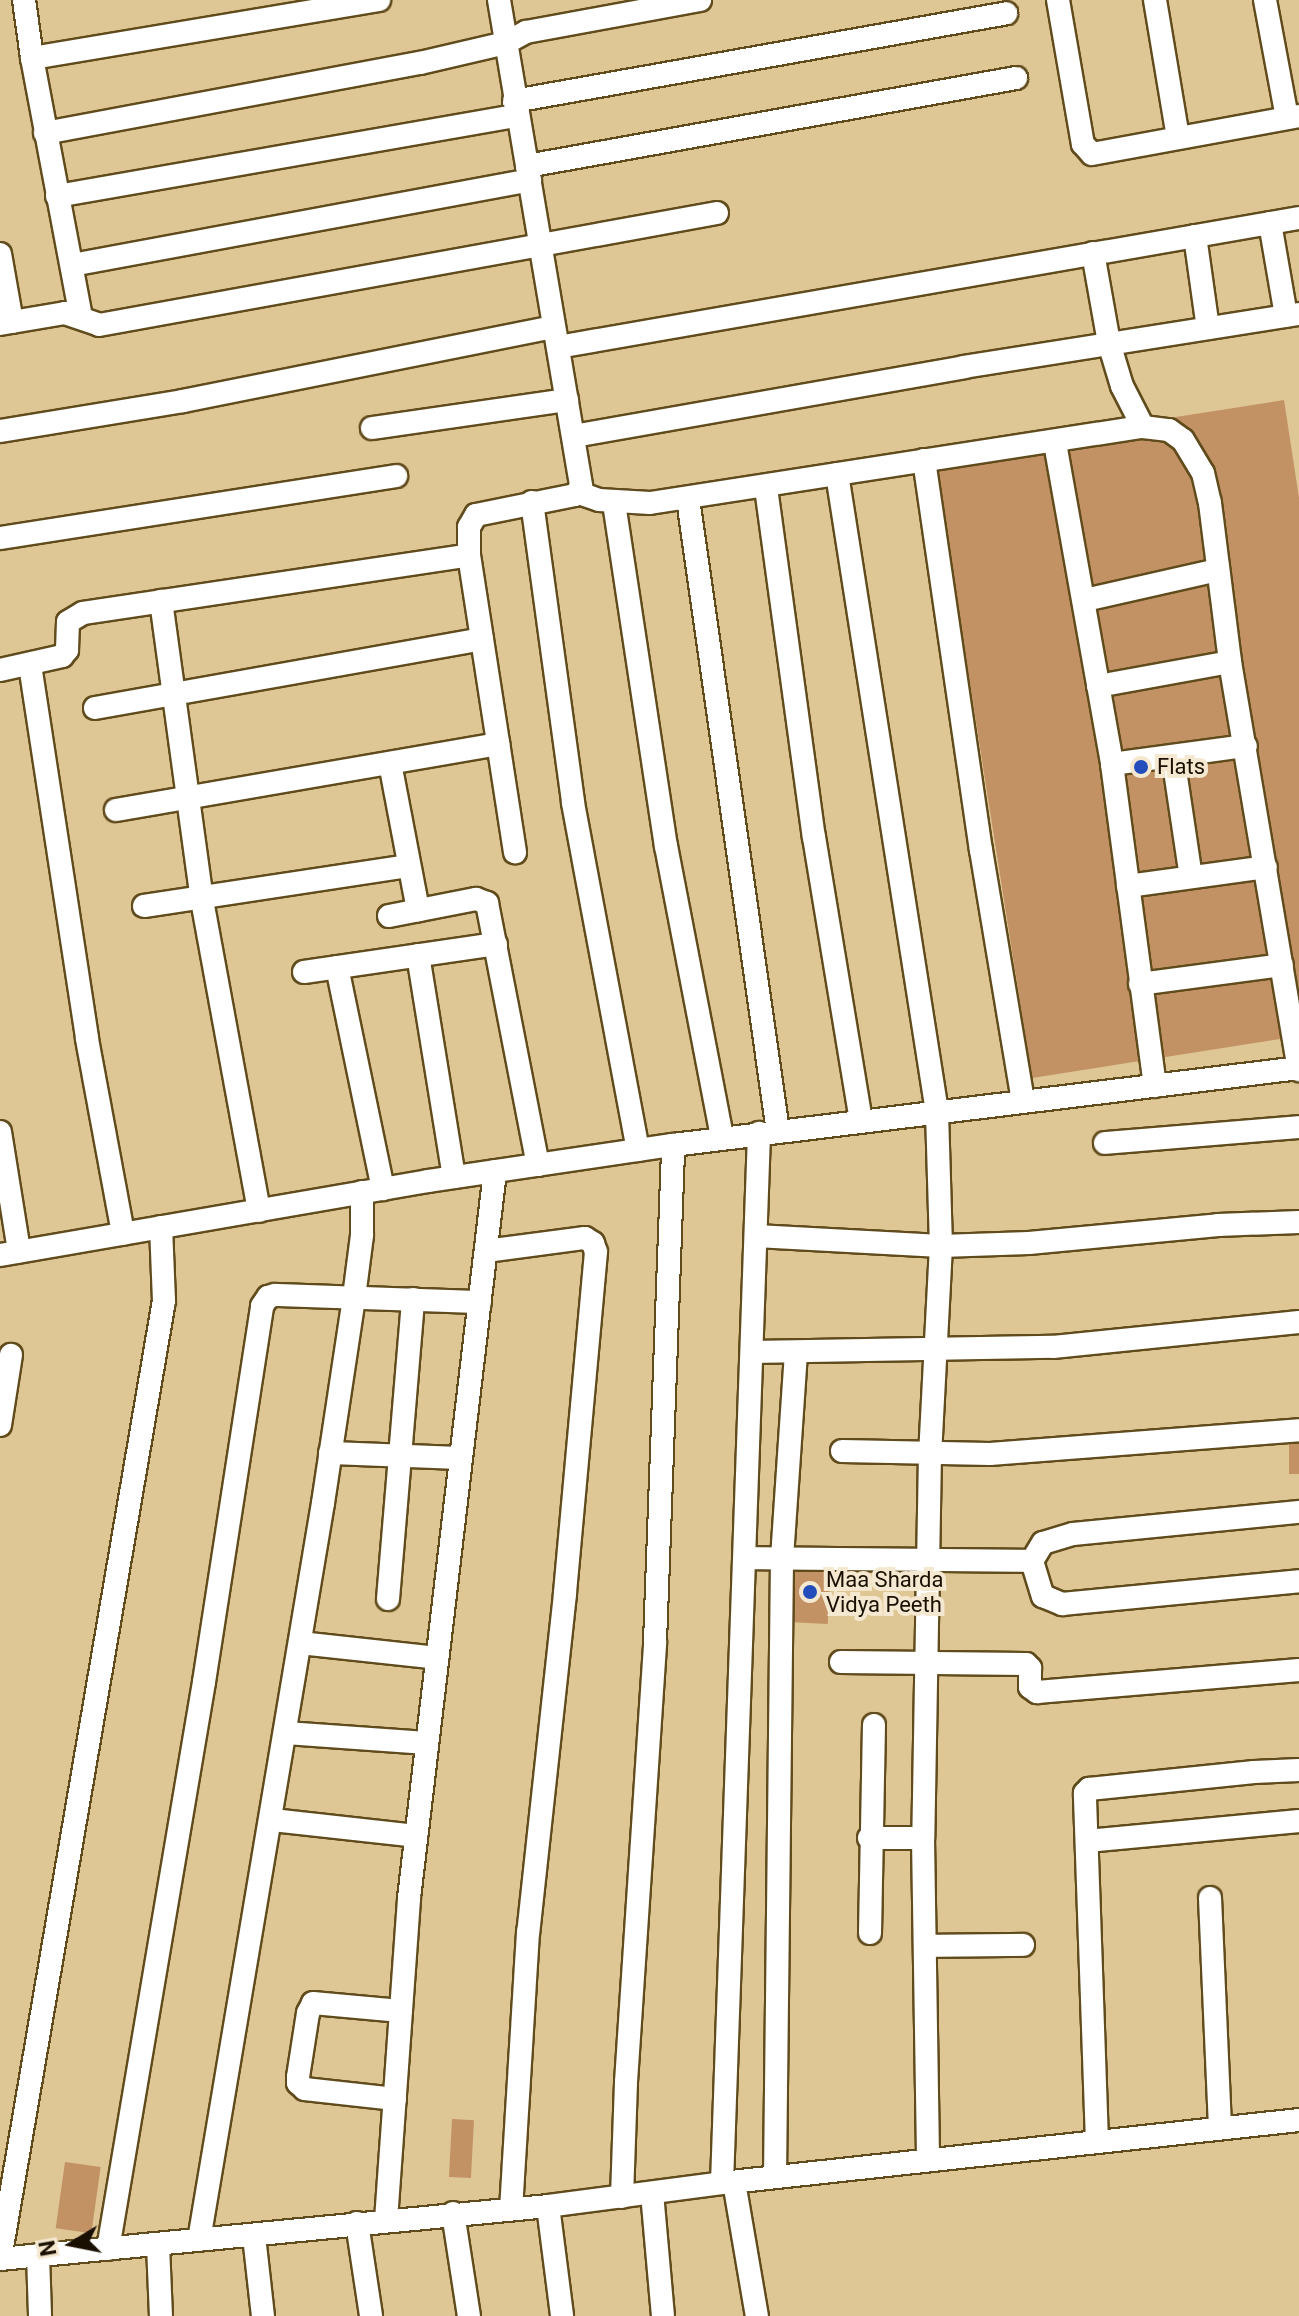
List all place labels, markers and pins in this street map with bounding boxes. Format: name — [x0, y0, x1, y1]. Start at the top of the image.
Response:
place label: Flats — [1157, 754, 1205, 780]
marker: Flats — [1132, 758, 1150, 776]
place label: Maa Sharda Vidya Peeth — [826, 1566, 943, 1618]
marker: Maa Sharda Vidya Peeth — [801, 1583, 819, 1601]

